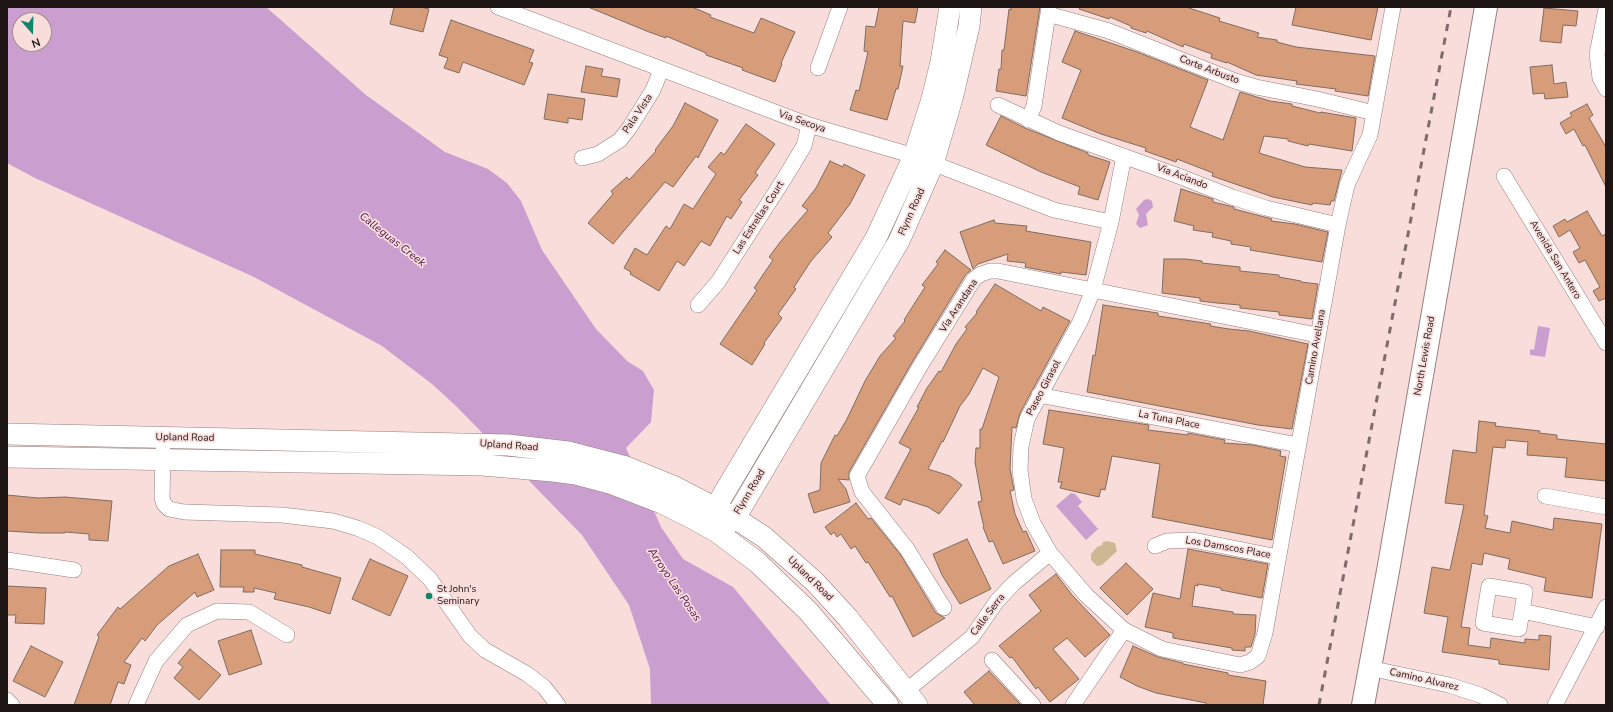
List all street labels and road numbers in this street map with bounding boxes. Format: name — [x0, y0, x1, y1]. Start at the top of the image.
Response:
street label: Corte Arbusto — [1177, 53, 1241, 87]
street label: Pala Vista — [620, 92, 656, 136]
street label: Via Secoya — [777, 108, 827, 136]
street label: Via Aciando — [1155, 162, 1209, 192]
street label: Las Estrellas Court — [731, 179, 787, 257]
street label: Flynn Road — [896, 186, 928, 238]
street label: Avenida San Antero — [1527, 218, 1583, 302]
street label: Via Arandana — [937, 277, 981, 335]
street label: Camino Avellana — [1303, 308, 1329, 386]
street label: North Lewis Road — [1412, 315, 1438, 397]
street label: Paseo Girasol — [1024, 358, 1064, 418]
street label: La Tuna Place — [1137, 408, 1201, 432]
street label: Upland Road — [156, 431, 214, 445]
street label: Upland Road — [479, 438, 539, 454]
street label: Flynn Road — [732, 467, 768, 517]
street label: Los Damscos Place — [1184, 535, 1272, 561]
street label: Upland Road — [785, 554, 835, 604]
street label: Calle Serra — [968, 592, 1008, 638]
street label: Camino Alvarez — [1388, 666, 1460, 694]

